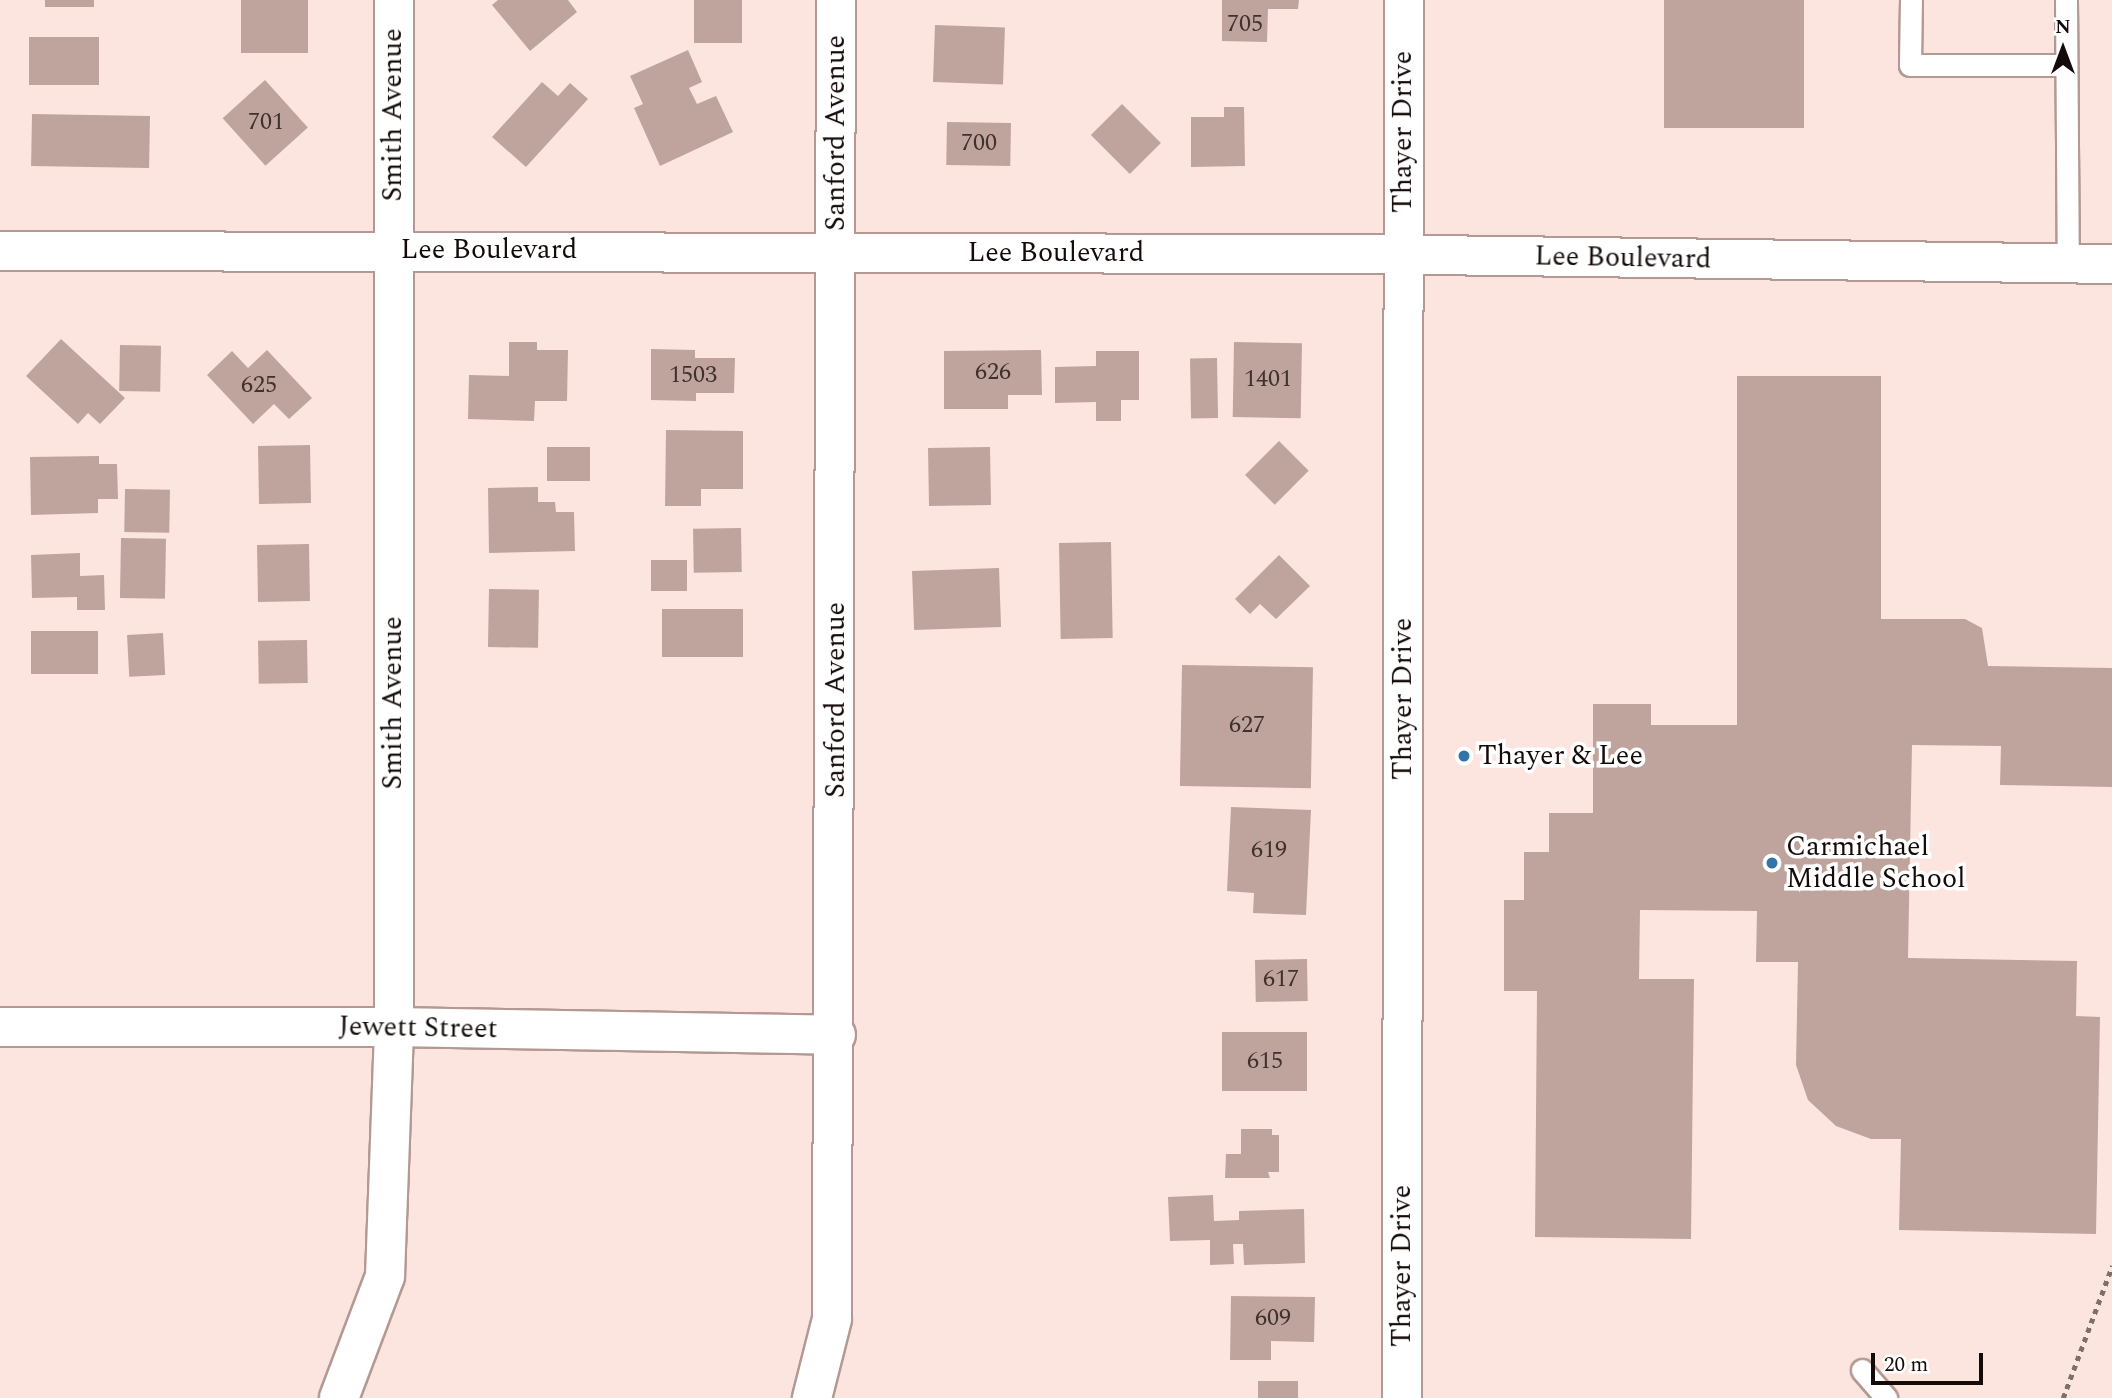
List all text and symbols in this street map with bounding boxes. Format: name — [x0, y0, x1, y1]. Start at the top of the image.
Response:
house number: 705 — [1227, 11, 1263, 39]
text: N — [2055, 13, 2071, 42]
north arrow — [2028, 14, 2098, 84]
street label: Smith Avenue — [376, 28, 410, 202]
street label: Sanford Avenue — [819, 35, 853, 231]
street label: Thayer Drive — [1386, 51, 1420, 213]
house number: 701 — [248, 109, 284, 137]
house number: 700 — [961, 130, 997, 158]
street label: Lee Boulevard — [400, 233, 578, 267]
street label: Lee Boulevard — [967, 236, 1145, 270]
street label: Lee Boulevard — [1534, 240, 1712, 276]
house number: 626 — [975, 359, 1011, 387]
house number: 1503 — [669, 362, 717, 390]
house number: 1401 — [1244, 366, 1292, 394]
house number: 625 — [241, 372, 277, 400]
street label: Sanford Avenue — [819, 602, 853, 798]
street label: Smith Avenue — [376, 616, 410, 790]
street label: Thayer Drive — [1386, 618, 1420, 780]
house number: 627 — [1229, 712, 1265, 740]
place label: Thayer & Lee — [1478, 739, 1643, 773]
marker: Thayer & Lee — [1456, 748, 1472, 764]
place label: Carmichael Middle School — [1786, 830, 1965, 896]
house number: 619 — [1251, 837, 1287, 865]
marker: Carmichael Middle School — [1764, 855, 1780, 871]
house number: 617 — [1263, 966, 1299, 994]
street label: Jewett Street — [338, 1010, 498, 1046]
house number: 615 — [1247, 1048, 1283, 1076]
street label: Thayer Drive — [1385, 1185, 1419, 1347]
house number: 609 — [1255, 1305, 1291, 1333]
scale bar — [1874, 1338, 1986, 1382]
text: 20 m — [1884, 1349, 1928, 1381]

